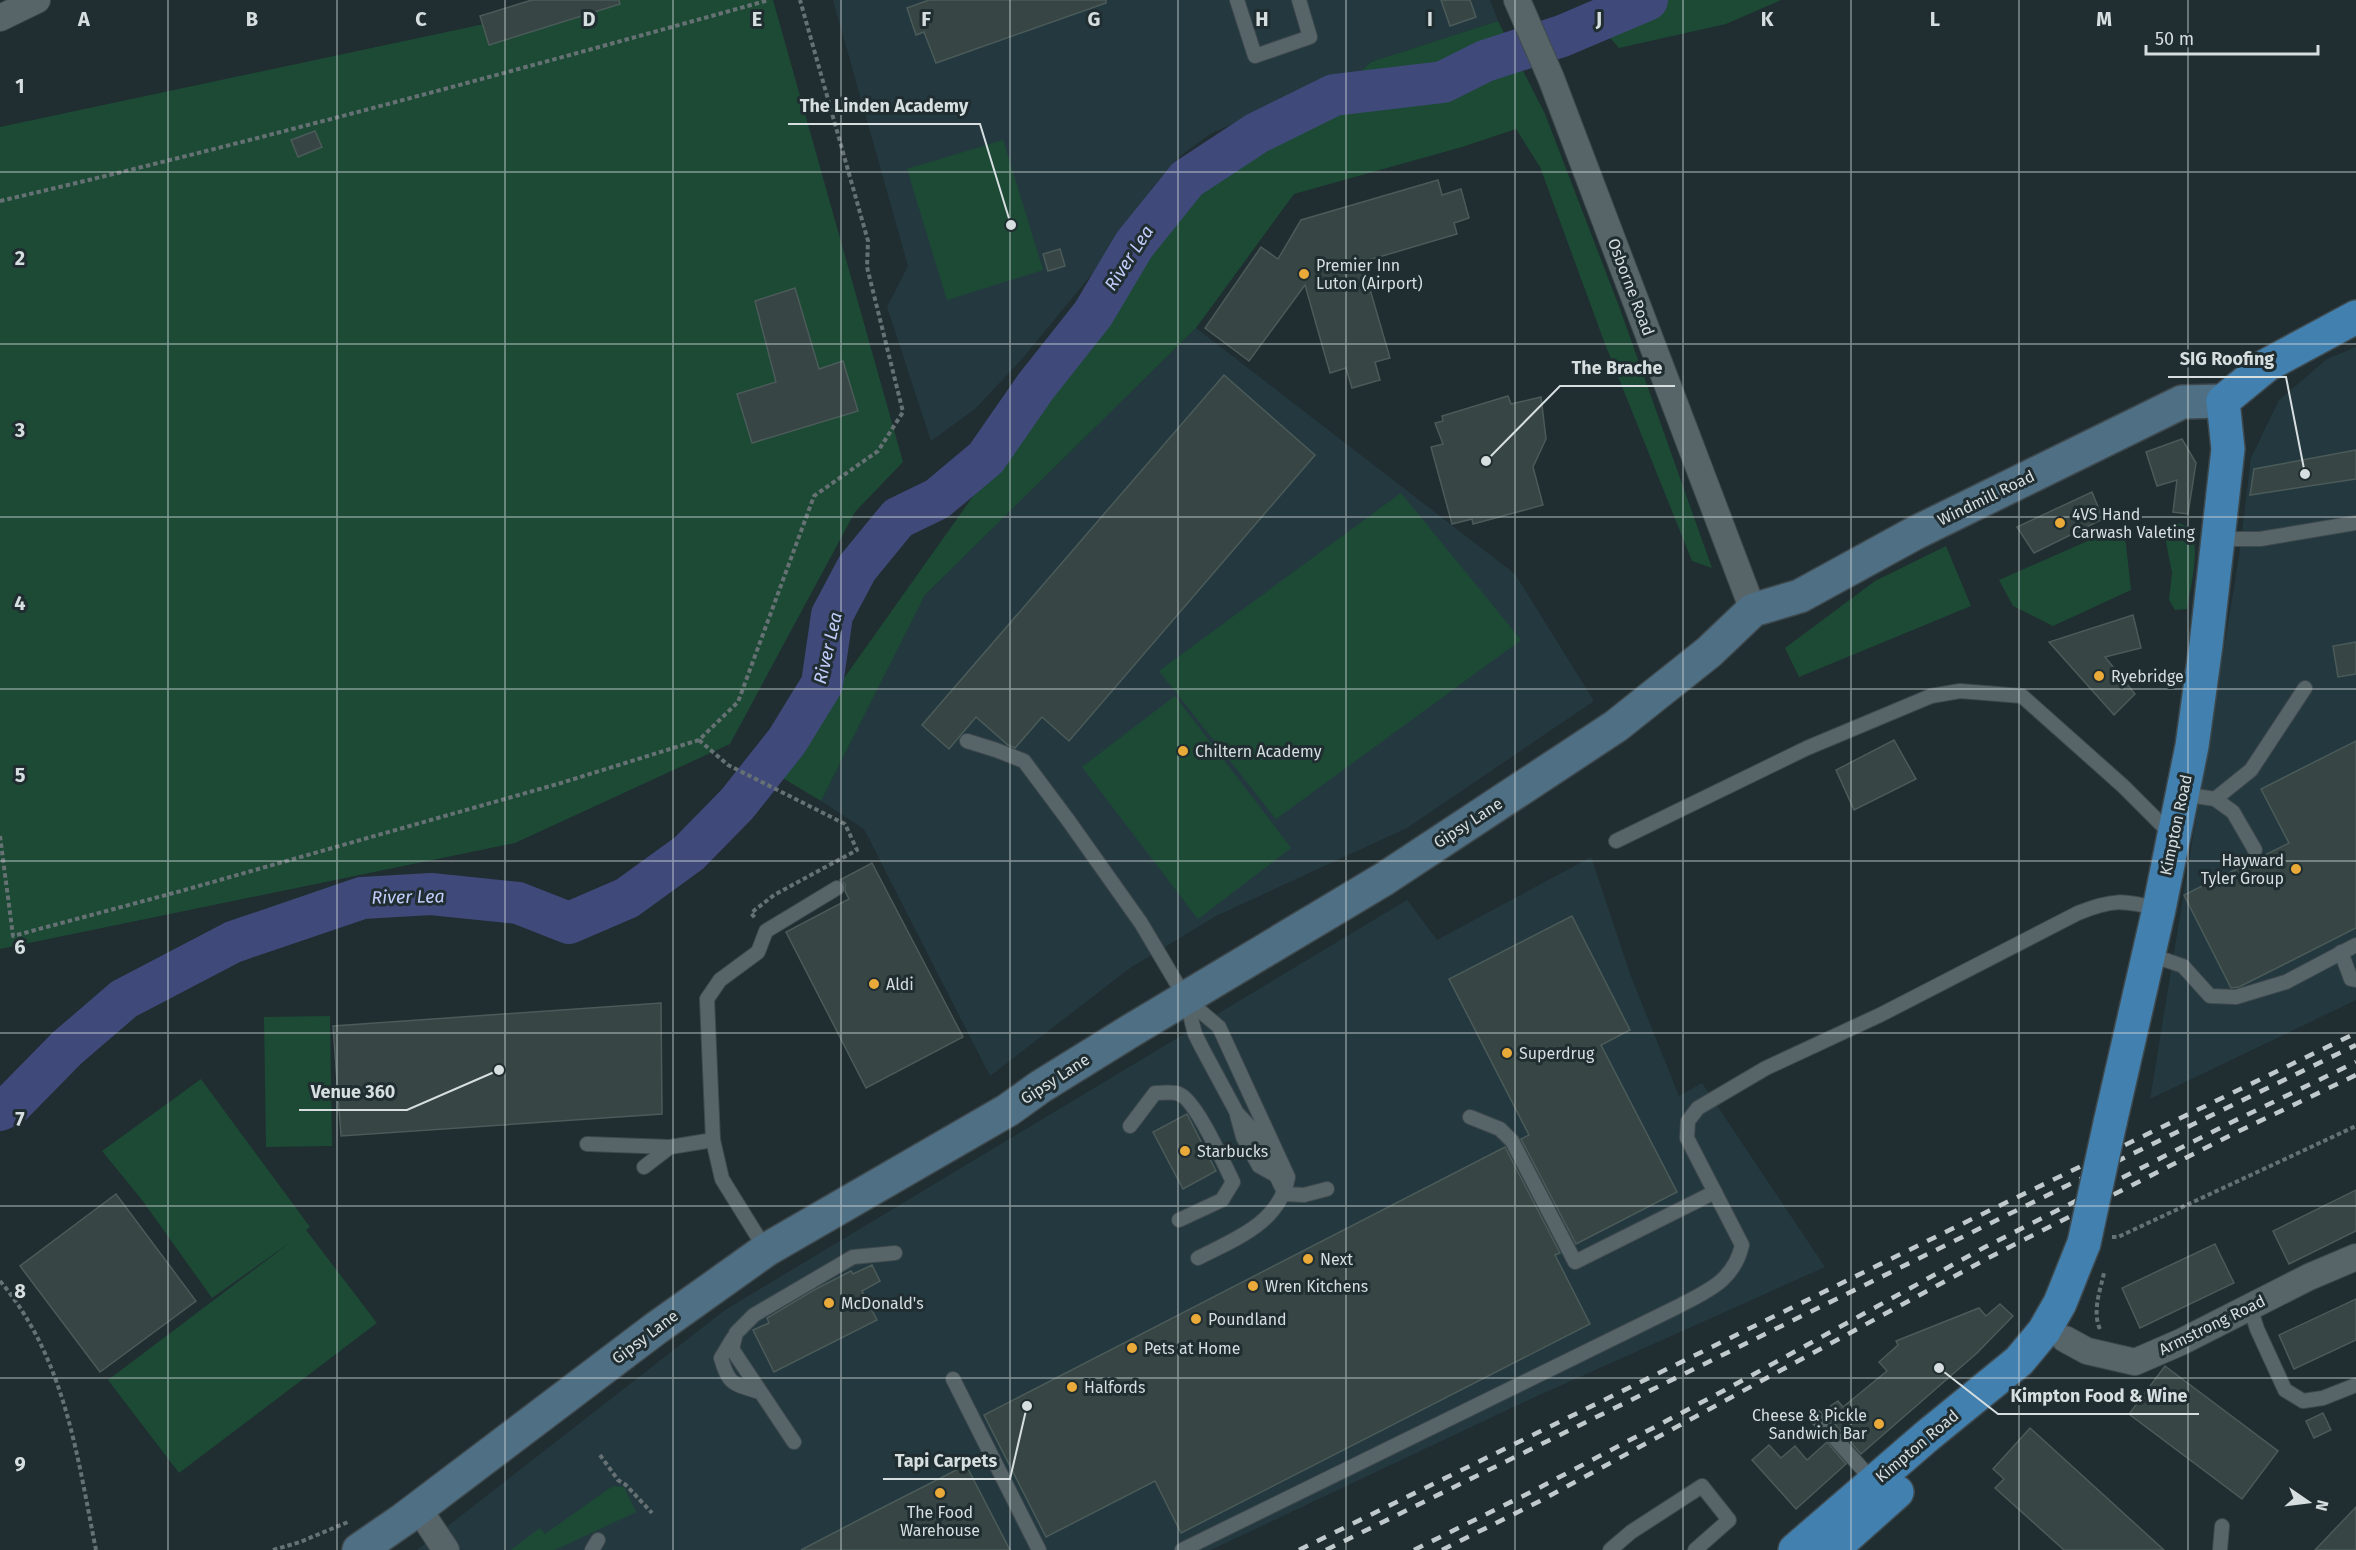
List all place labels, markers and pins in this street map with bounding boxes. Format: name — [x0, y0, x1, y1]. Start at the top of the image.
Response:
callout: The Linden Academy — [788, 88, 980, 124]
place label: Premier Inn Luton (Airport) — [1316, 256, 1423, 293]
marker: Premier Inn Luton (Airport) — [1297, 267, 1311, 281]
callout: SIG Roofing — [2168, 341, 2286, 377]
callout: The Brache — [1560, 350, 1675, 386]
place label: 4VS Hand Carwash Valeting — [2072, 505, 2195, 542]
marker: 4VS Hand Carwash Valeting — [2053, 516, 2067, 530]
place label: Ryebridge — [2111, 667, 2184, 686]
marker: Ryebridge — [2092, 669, 2106, 683]
place label: Chiltern Academy — [1195, 742, 1322, 761]
marker: Chiltern Academy — [1176, 744, 1190, 758]
place label: Hayward Tyler Group — [2201, 851, 2284, 888]
marker: Hayward Tyler Group — [2289, 862, 2303, 876]
place label: Aldi — [886, 975, 914, 994]
marker: Aldi — [867, 977, 881, 991]
place label: Superdrug — [1519, 1044, 1595, 1063]
marker: Superdrug — [1500, 1046, 1514, 1060]
callout: Venue 360 — [299, 1074, 407, 1110]
place label: Starbucks — [1197, 1142, 1268, 1161]
marker: Starbucks — [1178, 1144, 1192, 1158]
place label: Next — [1320, 1250, 1353, 1269]
marker: Next — [1301, 1252, 1315, 1266]
place label: Wren Kitchens — [1265, 1277, 1368, 1296]
marker: Wren Kitchens — [1246, 1279, 1260, 1293]
place label: McDonald's — [841, 1294, 924, 1313]
marker: McDonald's — [822, 1296, 836, 1310]
place label: Poundland — [1208, 1310, 1287, 1329]
marker: Poundland — [1189, 1312, 1203, 1326]
place label: Pets at Home — [1144, 1339, 1240, 1358]
marker: Pets at Home — [1125, 1341, 1139, 1355]
place label: Halfords — [1084, 1378, 1145, 1397]
callout: Kimpton Food & Wine — [1998, 1378, 2199, 1414]
marker: Halfords — [1065, 1380, 1079, 1394]
place label: Cheese & Pickle Sandwich Bar — [1752, 1406, 1868, 1443]
marker: Cheese & Pickle Sandwich Bar — [1872, 1417, 1886, 1431]
callout: Tapi Carpets — [883, 1443, 1010, 1479]
marker: The Food Warehouse — [933, 1486, 947, 1500]
place label: The Food Warehouse — [900, 1503, 980, 1540]

